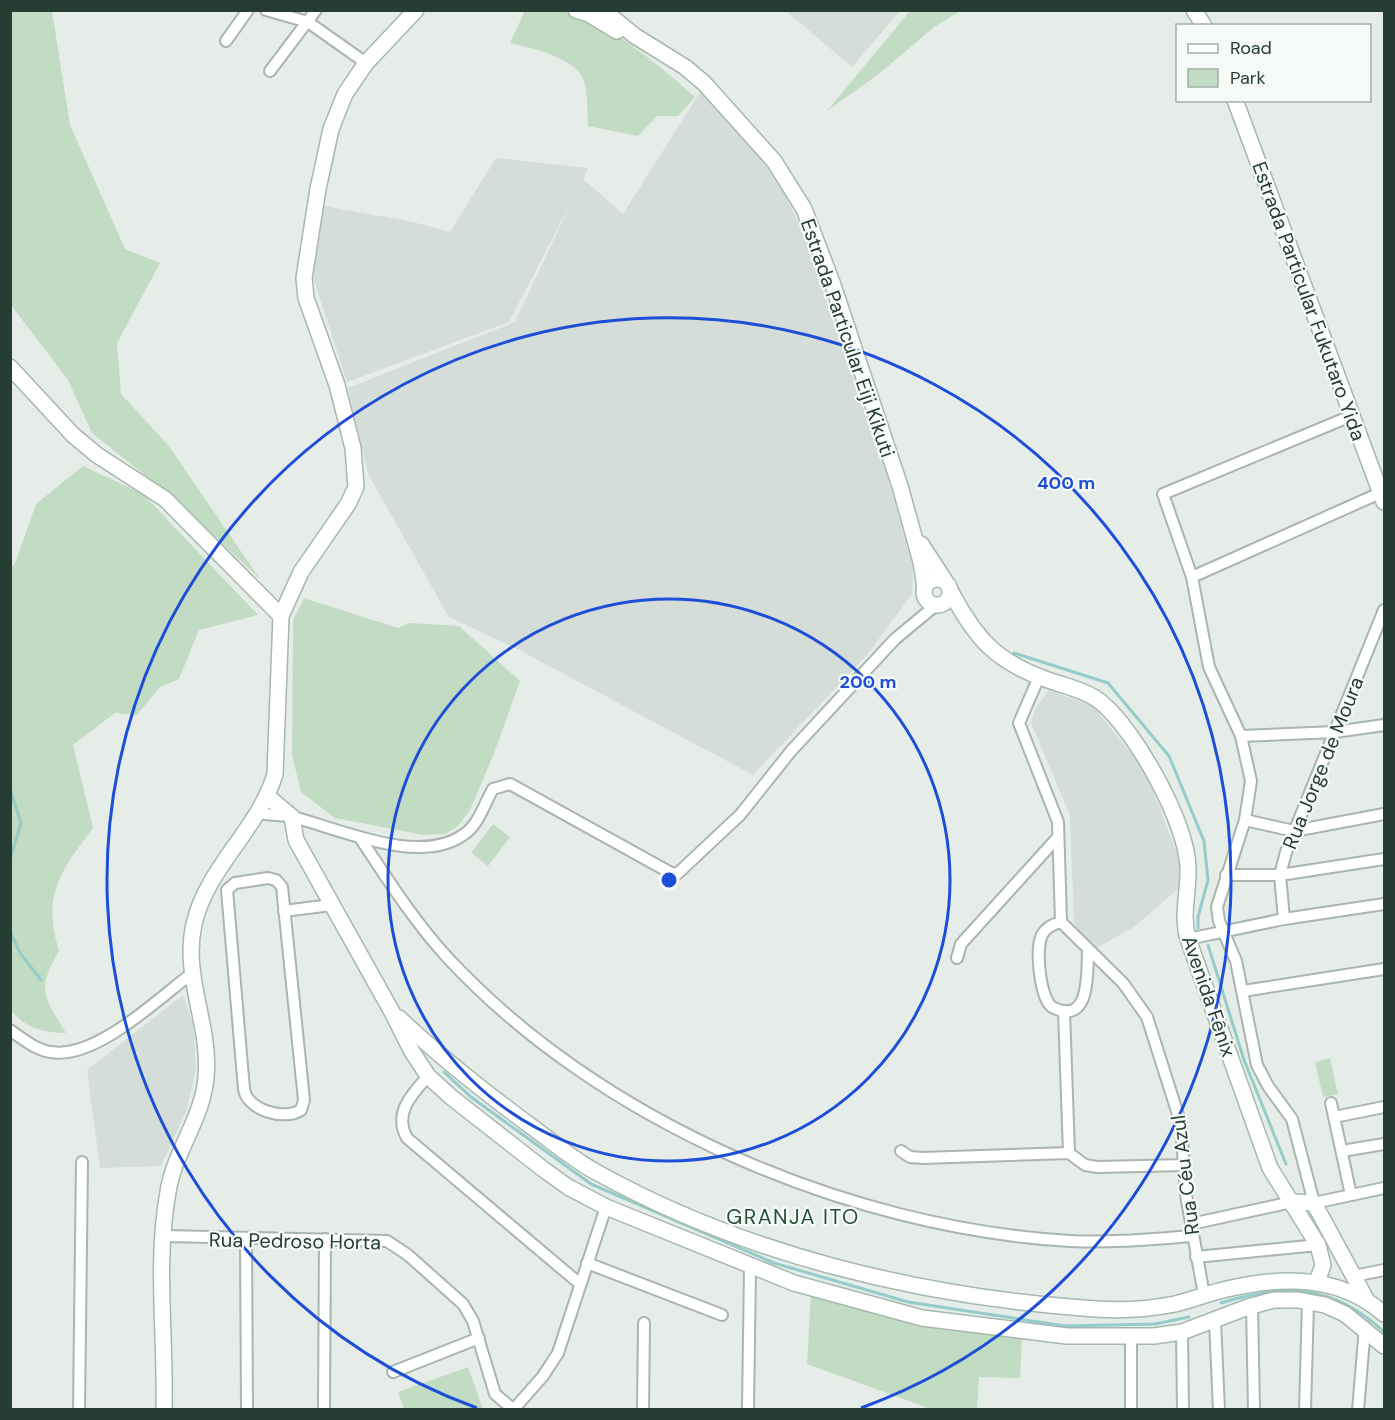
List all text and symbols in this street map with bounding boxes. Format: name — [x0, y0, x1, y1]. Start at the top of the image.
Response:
legend — [1176, 24, 1371, 102]
text: Road — [1230, 36, 1272, 60]
text: Park — [1230, 66, 1266, 90]
street label: Estrada Particular Fukutaro Yida — [1246, 158, 1372, 444]
street label: Estrada Particular Eiji Kikuti — [795, 215, 901, 461]
text: 400 m — [1037, 471, 1095, 495]
text: 200 m — [840, 670, 896, 694]
street label: Rua Jorge de Moura — [1277, 673, 1369, 853]
centre of rings — [659, 870, 679, 890]
street label: Avenida Fênix — [1176, 932, 1242, 1060]
street label: Rua Céu Azul — [1165, 1114, 1205, 1236]
district label: GRANJA ITO — [726, 1203, 860, 1231]
street label: Rua Pedroso Horta — [209, 1226, 381, 1256]

